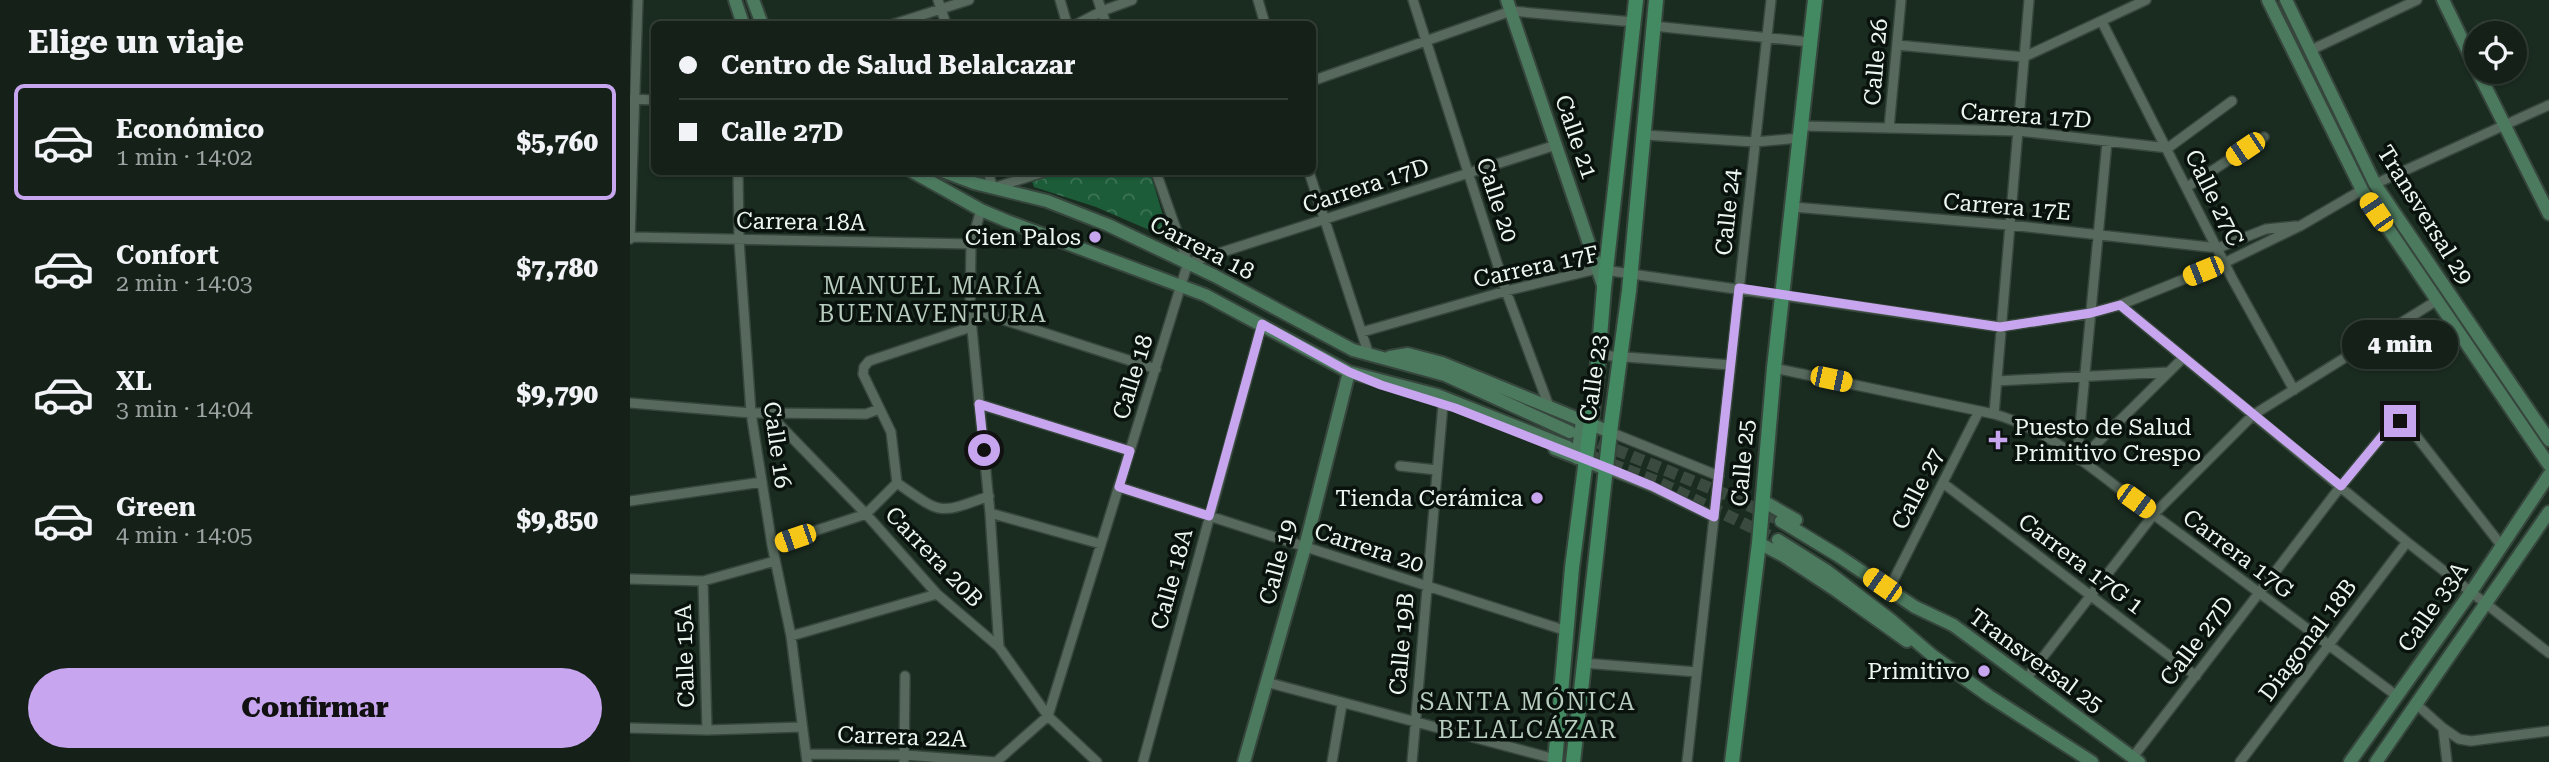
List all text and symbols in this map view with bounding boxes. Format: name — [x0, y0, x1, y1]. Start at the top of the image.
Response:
street label: Calle 26 — [1859, 17, 1893, 107]
map controls — [2464, 21, 2527, 84]
button: locate — [2464, 21, 2527, 84]
text: Elige un viaje — [28, 23, 244, 61]
text: Centro de Salud Belalcazar — [721, 50, 1076, 80]
street label: Calle 21 — [1549, 91, 1603, 183]
street label: Carrera 17D — [1960, 98, 2092, 134]
icon: car — [32, 111, 95, 174]
text: Económico — [116, 114, 264, 144]
text: Calle 27D — [721, 117, 843, 147]
text: $5,760 — [516, 127, 598, 157]
car — [2222, 129, 2269, 169]
street label: Transversal 29 — [2371, 140, 2479, 290]
text: 1 min · 14:02 — [116, 144, 253, 171]
street label: Calle 27C — [2179, 145, 2249, 251]
street label: Carrera 17D — [1299, 153, 1433, 219]
street label: Calle 20 — [1471, 154, 1523, 246]
street label: Calle 24 — [1710, 167, 1746, 257]
street label: Carrera 17E — [1942, 188, 2072, 226]
car — [2356, 189, 2397, 235]
street label: Carrera 18A — [736, 207, 866, 237]
street label: Carrera 18 — [1145, 210, 1259, 286]
place label: Cien Palos — [965, 224, 1081, 251]
marker: Cien Palos — [1087, 229, 1103, 245]
icon: car — [32, 237, 95, 300]
text: Confort — [116, 240, 219, 270]
street label: Carrera 17F — [1471, 241, 1601, 293]
text: $7,780 — [516, 253, 598, 283]
car — [2180, 253, 2227, 289]
text: 2 min · 14:03 — [116, 270, 253, 297]
district label: MANUEL MARÍA BUENAVENTURA — [818, 271, 1048, 328]
callout: 4 min — [2342, 320, 2458, 368]
street label: Calle 18 — [1107, 331, 1159, 423]
text: 4 min — [2368, 331, 2432, 358]
street label: Calle 23 — [1575, 333, 1613, 423]
icon: car — [32, 363, 95, 426]
car — [1809, 364, 1854, 394]
text: XL — [116, 366, 152, 396]
text: $9,790 — [516, 379, 598, 409]
text: 3 min · 14:04 — [116, 396, 253, 423]
street label: Calle 16 — [758, 400, 796, 490]
route end — [2384, 405, 2416, 437]
place label: Puesto de Salud Primitivo Crespo — [2014, 414, 2201, 467]
street label: Calle 25 — [1726, 418, 1760, 508]
marker: Puesto de Salud Primitivo Crespo — [1988, 430, 2008, 450]
route start — [968, 434, 1000, 466]
street label: Calle 27 — [1886, 444, 1950, 534]
car — [2113, 480, 2160, 522]
place label: Tienda Cerámica — [1335, 485, 1524, 512]
icon: car — [32, 489, 95, 552]
marker: Tienda Cerámica — [1529, 490, 1545, 506]
text: Green — [116, 492, 196, 522]
street label: Carrera 20B — [880, 501, 988, 613]
street label: Carrera 17G — [2177, 504, 2299, 604]
text: $9,850 — [516, 505, 598, 535]
street label: Carrera 17G 1 — [2013, 508, 2149, 620]
street label: Calle 19 — [1254, 516, 1302, 608]
street label: Carrera 20 — [1311, 518, 1427, 578]
car — [772, 521, 819, 555]
text: 4 min · 14:05 — [116, 522, 253, 549]
street label: Calle 18A — [1146, 526, 1198, 632]
street label: Calle 33A — [2392, 557, 2474, 657]
car — [1859, 564, 1906, 606]
street label: Diagonal 18B — [2253, 574, 2363, 706]
street label: Calle 27D — [2155, 591, 2239, 691]
street label: Calle 19B — [1384, 592, 1420, 696]
street label: Transversal 25 — [1964, 603, 2108, 719]
street label: Calle 15A — [670, 604, 700, 708]
place label: Primitivo — [1867, 658, 1970, 685]
marker: Primitivo — [1976, 663, 1992, 679]
button: Confirmar — [28, 668, 602, 748]
district label: SANTA MÓNICA BELALCÁZAR — [1420, 687, 1636, 744]
street label: Carrera 22A — [837, 721, 967, 753]

